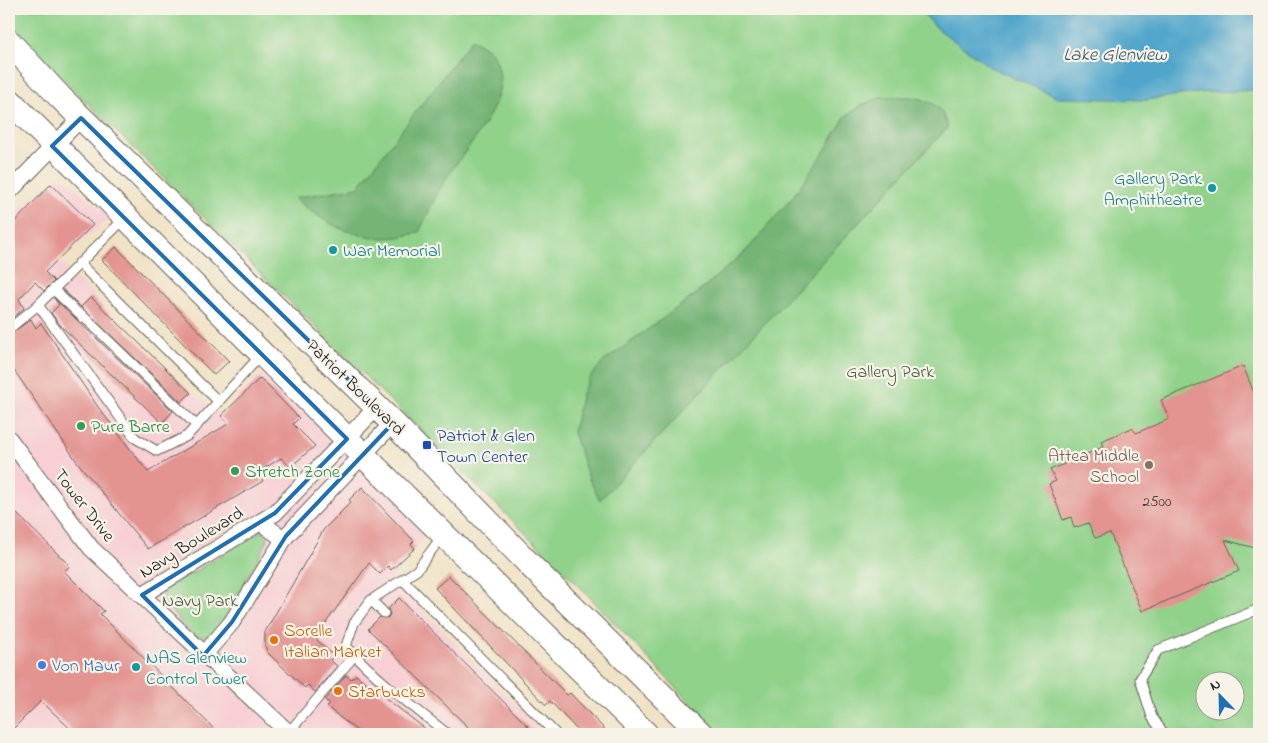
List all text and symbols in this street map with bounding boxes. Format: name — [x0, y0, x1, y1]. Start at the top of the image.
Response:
water label: Lake Glenview — [1063, 42, 1167, 69]
place label: Gallery Park Amphitheatre — [1104, 167, 1203, 214]
marker: Gallery Park Amphitheatre — [1206, 182, 1218, 194]
place label: War Memorial — [343, 239, 441, 265]
marker: War Memorial — [327, 244, 339, 256]
street label: Patriot Boulevard — [299, 334, 410, 443]
park label: Gallery Park — [846, 360, 934, 386]
place label: Pure Barre — [91, 415, 171, 441]
marker: Pure Barre — [75, 420, 87, 432]
place label: Patriot & Glen Town Center — [437, 424, 535, 471]
marker: Patriot & Glen Town Center — [421, 439, 433, 451]
place label: Attea Middle School — [1048, 444, 1140, 491]
marker: Attea Middle School — [1143, 459, 1155, 471]
place label: Stretch Zone — [245, 460, 341, 486]
street label: Tower Drive — [47, 464, 121, 549]
marker: Stretch Zone — [229, 465, 241, 477]
house number: 2500 — [1143, 491, 1172, 513]
street label: Navy Boulevard — [135, 501, 249, 586]
park label: Navy Park — [162, 589, 238, 615]
place label: Sorelle Italian Market — [284, 619, 382, 666]
marker: Sorelle Italian Market — [268, 634, 280, 646]
place label: NAS Glenview Control Tower — [146, 646, 247, 693]
place label: Von Maur — [51, 654, 120, 680]
marker: Von Maur — [36, 659, 48, 671]
marker: NAS Glenview Control Tower — [130, 661, 142, 673]
north arrow — [1196, 670, 1246, 720]
text: N — [1207, 674, 1224, 697]
place label: Starbucks — [348, 680, 426, 706]
marker: Starbucks — [332, 685, 344, 697]

